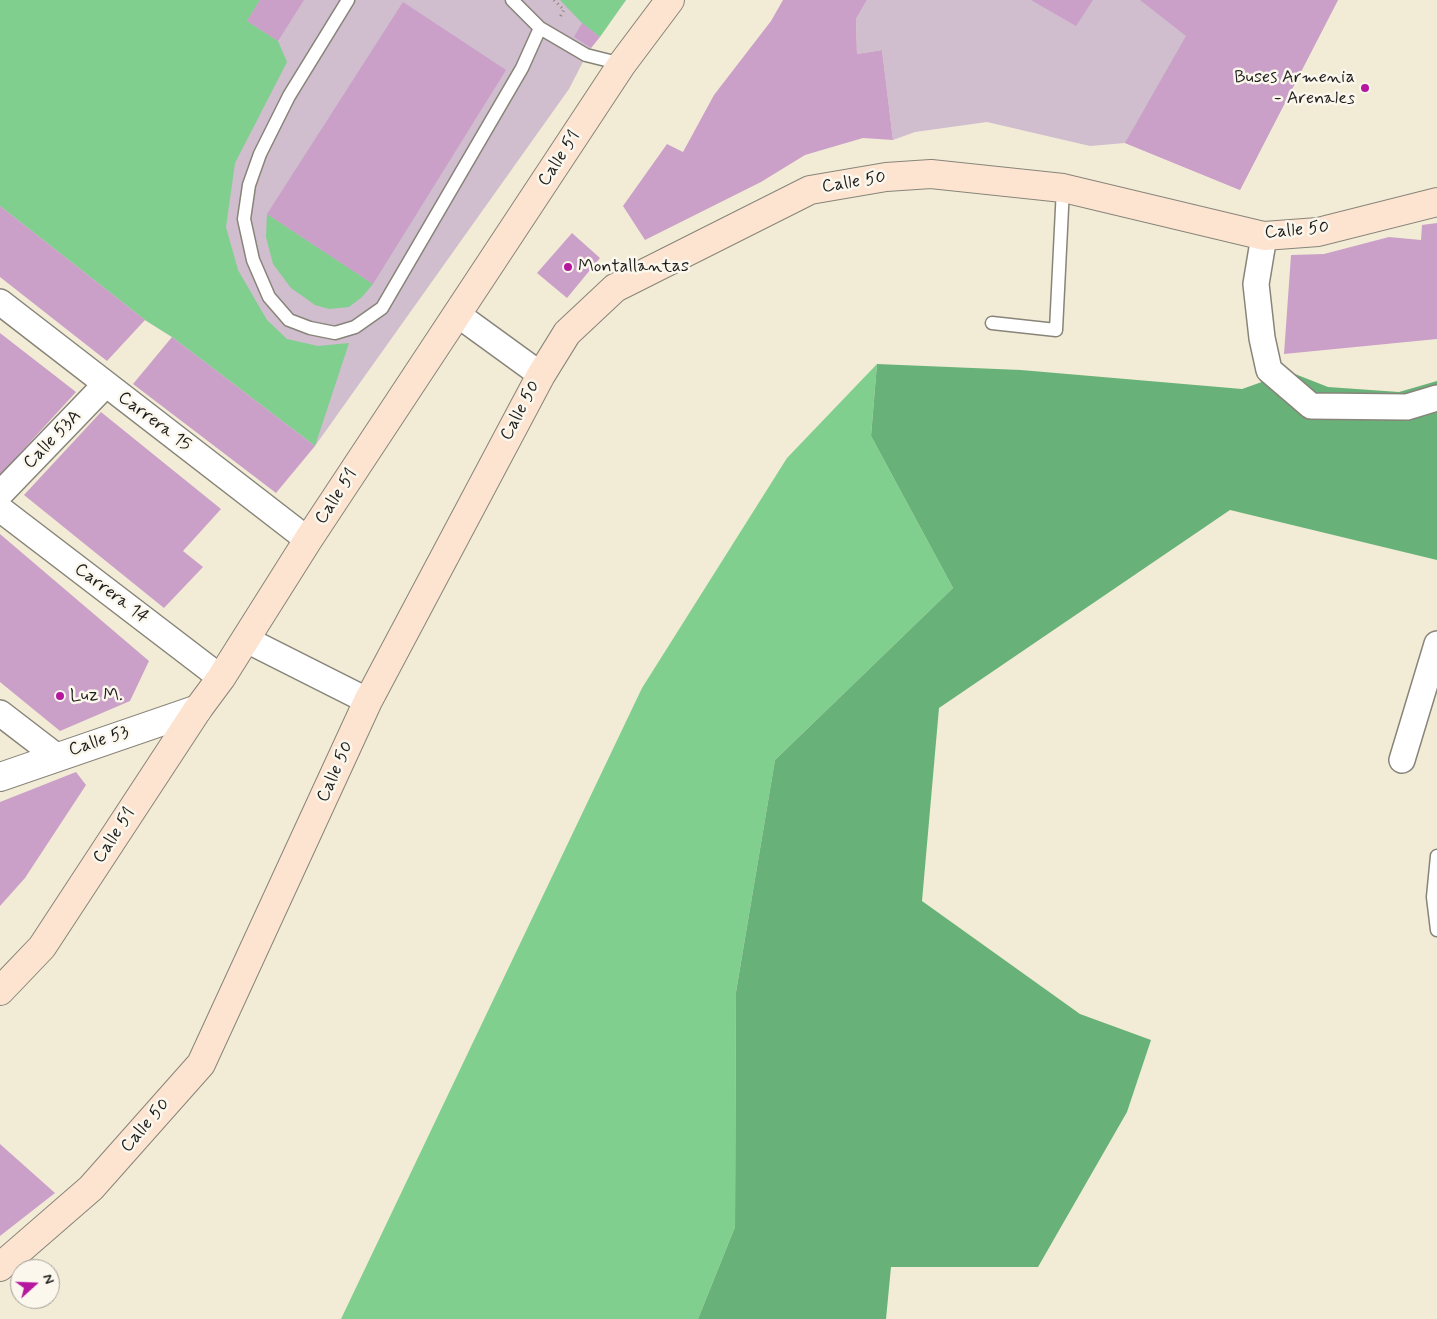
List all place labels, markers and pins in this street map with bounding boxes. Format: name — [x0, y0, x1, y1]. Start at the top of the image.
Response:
place label: Buses Armenia - Arenales — [1234, 67, 1355, 110]
marker: Buses Armenia - Arenales — [1359, 82, 1371, 94]
place label: Montallantas — [578, 256, 689, 278]
marker: Montallantas — [562, 261, 574, 273]
place label: Luz M. — [70, 685, 123, 707]
marker: Luz M. — [54, 690, 66, 702]

